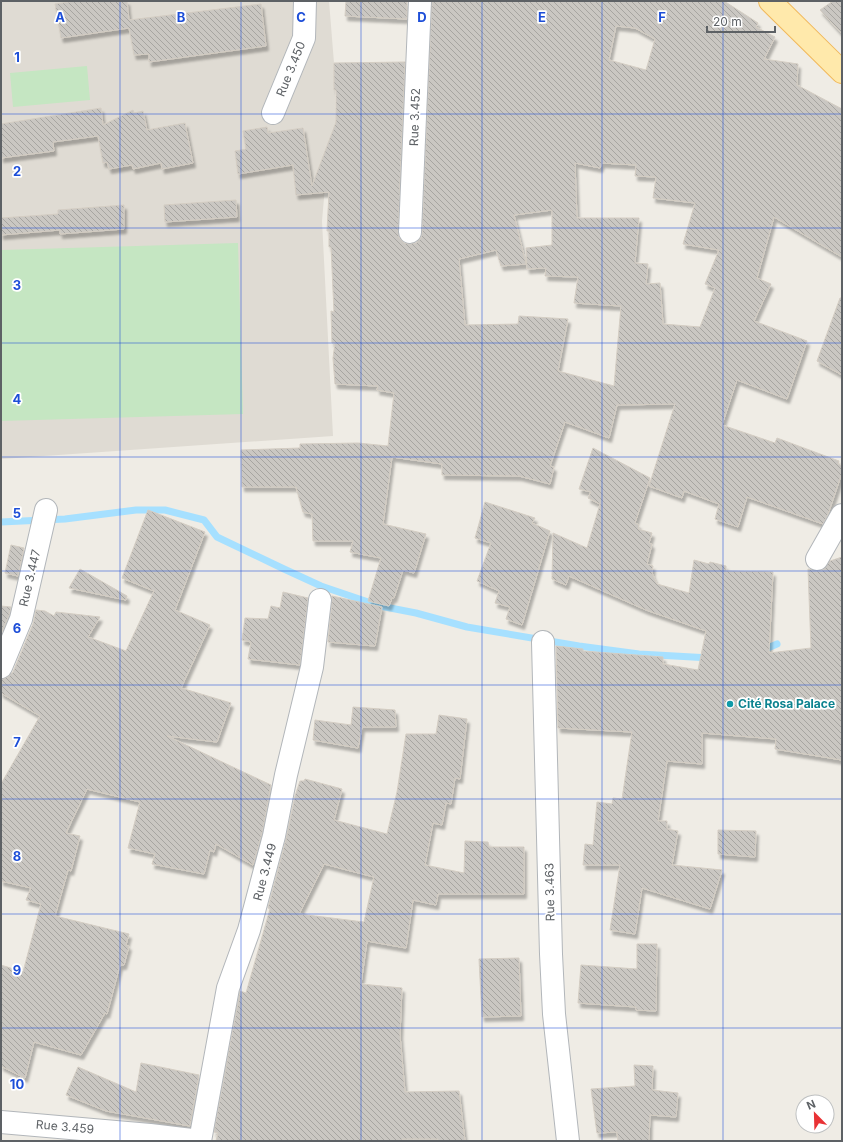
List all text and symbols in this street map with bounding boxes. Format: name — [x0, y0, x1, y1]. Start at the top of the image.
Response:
scale bar — [707, 8, 775, 34]
text: A — [55, 9, 65, 25]
text: B — [177, 9, 186, 25]
text: C — [296, 9, 306, 25]
text: D — [417, 9, 427, 25]
text: E — [538, 9, 546, 25]
text: F — [658, 9, 666, 25]
text: 20 m — [713, 14, 742, 29]
street label: Rue 3.450 — [273, 39, 308, 99]
text: 1 — [14, 49, 20, 65]
street label: Rue 3.452 — [406, 88, 423, 146]
text: 2 — [13, 163, 21, 179]
text: 3 — [13, 277, 21, 293]
text: 4 — [13, 391, 22, 407]
text: 5 — [13, 505, 21, 521]
street label: Rue 3.447 — [16, 548, 43, 608]
text: 6 — [13, 620, 21, 636]
place label: Cité Rosa Palace — [738, 696, 835, 711]
marker: Cité Rosa Palace — [725, 699, 735, 709]
text: 7 — [13, 734, 21, 750]
street label: Rue 3.449 — [250, 842, 279, 902]
text: 8 — [13, 848, 21, 864]
street label: Rue 3.463 — [541, 863, 558, 921]
text: 9 — [13, 962, 21, 978]
text: 10 — [10, 1076, 24, 1092]
north arrow — [795, 1094, 835, 1134]
text: N — [804, 1097, 818, 1113]
street label: Rue 3.459 — [35, 1116, 95, 1137]

